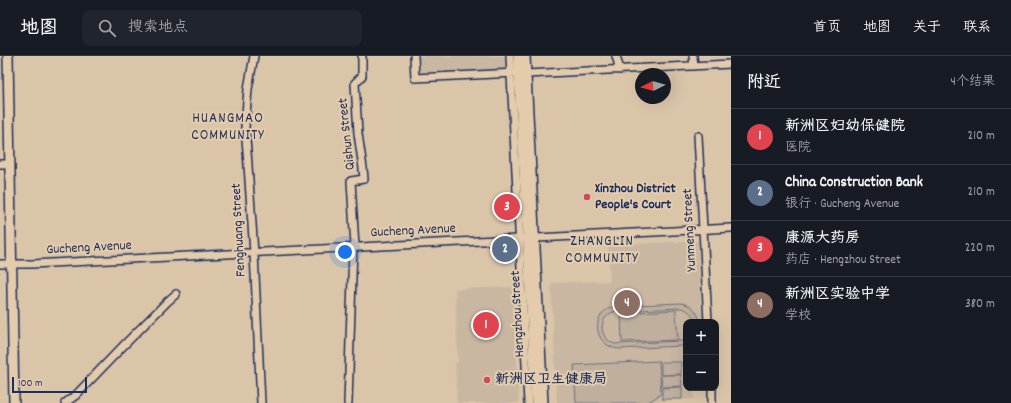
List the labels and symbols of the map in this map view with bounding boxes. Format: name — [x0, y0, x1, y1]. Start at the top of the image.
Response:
north arrow — [635, 68, 671, 104]
street label: Qishun Street — [333, 97, 361, 171]
district label: HUANGMAO COMMUNITY — [191, 108, 265, 147]
place label: Xinzhou District People's Court — [595, 179, 676, 215]
street label: Fenghuang Street — [227, 183, 251, 277]
street label: Yunmeng Street — [678, 188, 702, 272]
pin: 3 — [494, 192, 520, 222]
marker: Xinzhou District People's Court — [582, 192, 592, 202]
street label: Gucheng Avenue — [370, 219, 456, 243]
district label: ZHANGLIN COMMUNITY — [565, 231, 639, 270]
pin: 2 — [492, 234, 518, 264]
street label: Gucheng Avenue — [46, 236, 132, 260]
your location — [335, 242, 355, 262]
street label: Hengzhou Street — [506, 270, 530, 358]
pin: 4 — [614, 288, 640, 318]
pin: 1 — [473, 310, 499, 340]
place label: 新洲区卫生健康局 — [495, 370, 607, 390]
scale bar — [12, 375, 87, 394]
marker: 新洲区卫生健康局 — [482, 375, 492, 385]

